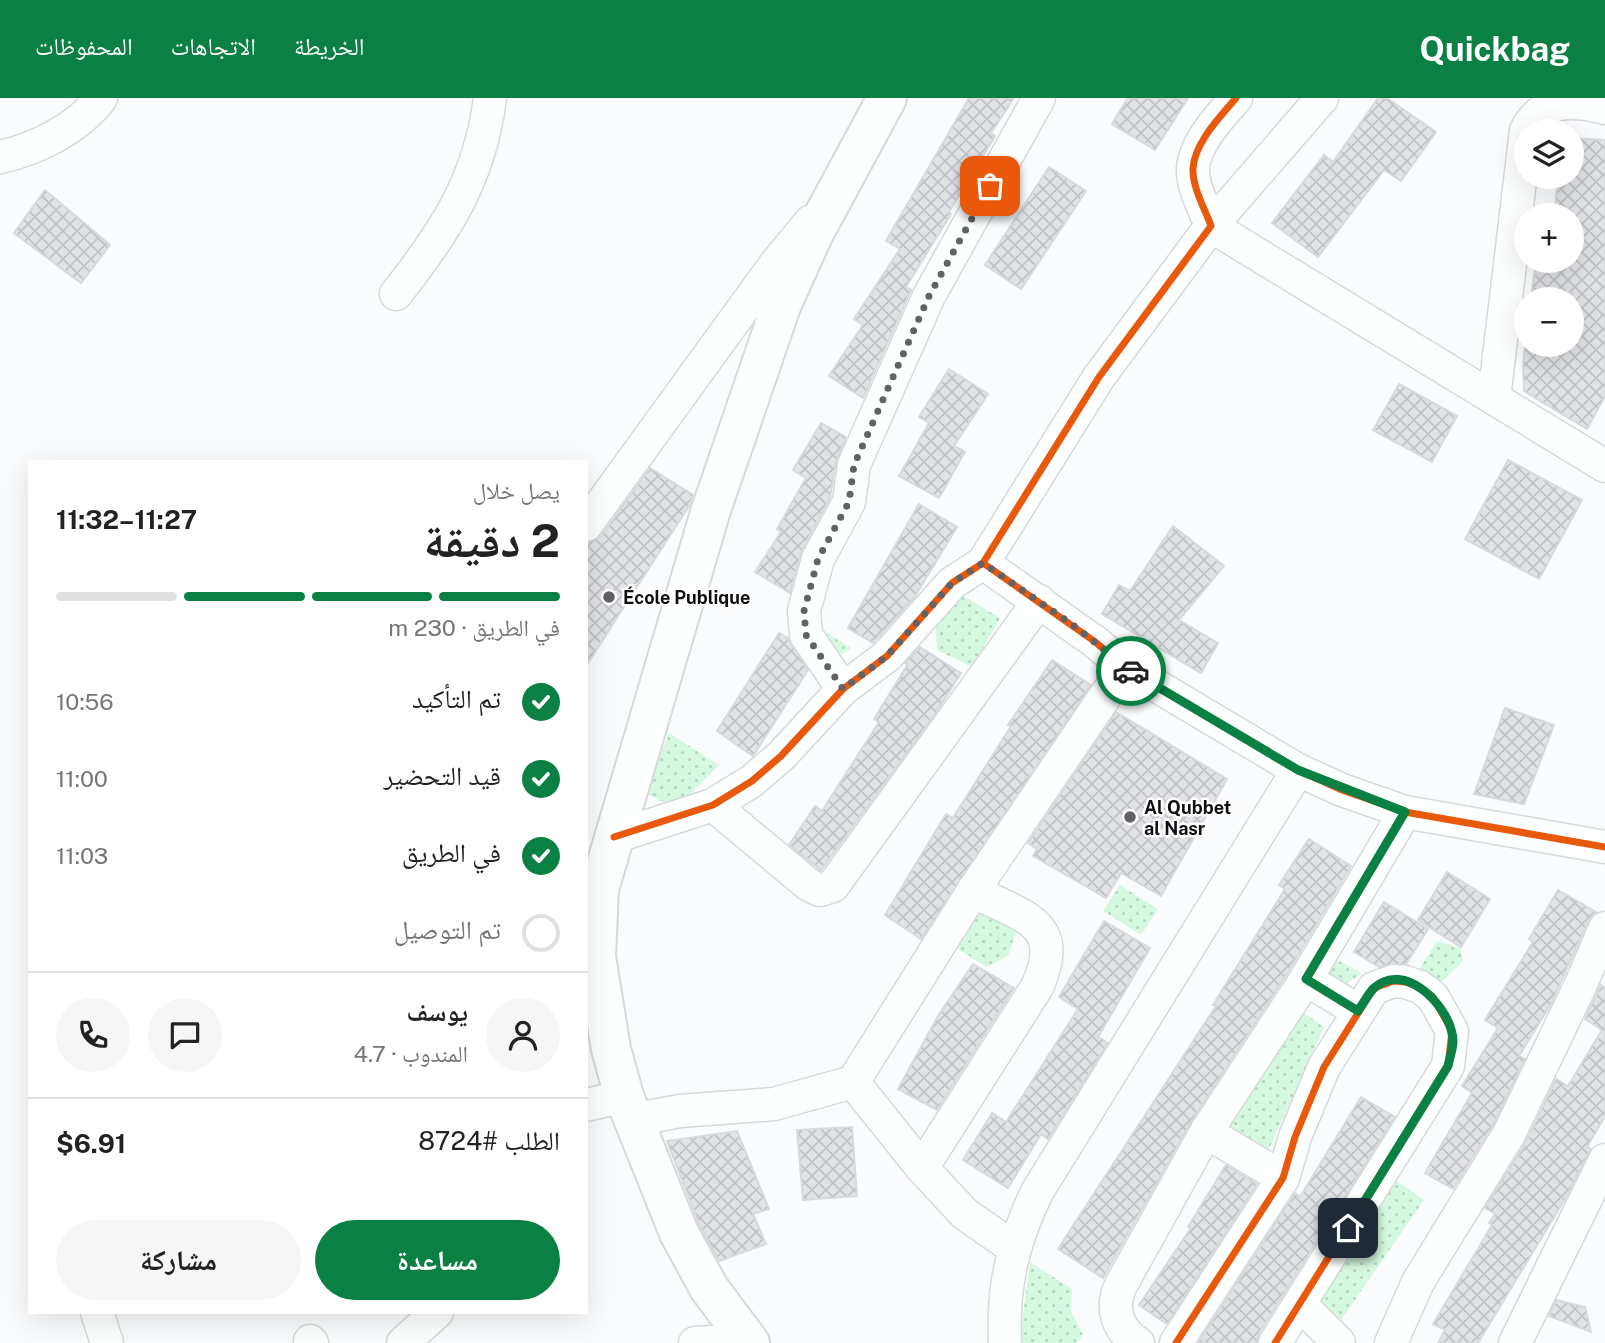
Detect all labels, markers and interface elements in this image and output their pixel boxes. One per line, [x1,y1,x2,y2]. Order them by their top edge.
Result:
text: Quickbag [1419,30,1570,68]
text: المحفوظات [35,32,133,60]
text: الاتجاهات [171,32,256,60]
text: الخريطة [294,32,365,60]
map controls [1514,119,1584,357]
button: layers [1514,119,1584,189]
pin [960,156,1020,216]
icon: bag [971,167,1009,205]
button: + [1514,203,1584,273]
button: − [1514,287,1584,357]
text: يصل خلال [473,477,560,504]
text: 11:27–11:32 [56,504,197,535]
text: 2 دقيقة [424,513,560,567]
place label: École Publique [623,586,750,608]
marker: École Publique [601,589,617,605]
text: في الطريق · 230 m [388,614,560,641]
courier [1096,636,1166,706]
icon: car [1112,652,1150,690]
text: تم التأكيد [412,683,501,714]
icon: check [522,683,560,721]
text: 10:56 [56,688,114,715]
text: قيد التحضير [384,760,501,791]
icon: check [522,760,560,798]
text: 11:00 [56,765,108,792]
place label: Al Qubbet al Nasr [1144,797,1231,839]
marker: Al Qubbet al Nasr [1122,809,1138,825]
text: في الطريق [402,837,501,868]
icon: check [522,837,560,875]
text: 11:03 [56,842,108,869]
text: تم التوصيل [394,914,501,945]
text: يوسف [407,996,468,1027]
button: phone [56,998,130,1072]
button: chat [148,998,222,1072]
button: person [486,998,560,1072]
text: المندوب · 4.7 [353,1040,468,1067]
text: الطلب #8724 [418,1125,560,1156]
text: $6.91 [56,1128,126,1159]
pin [1318,1198,1378,1258]
icon: home [1329,1209,1367,1247]
button: مشاركة [56,1220,301,1300]
button: مساعدة [315,1220,560,1300]

